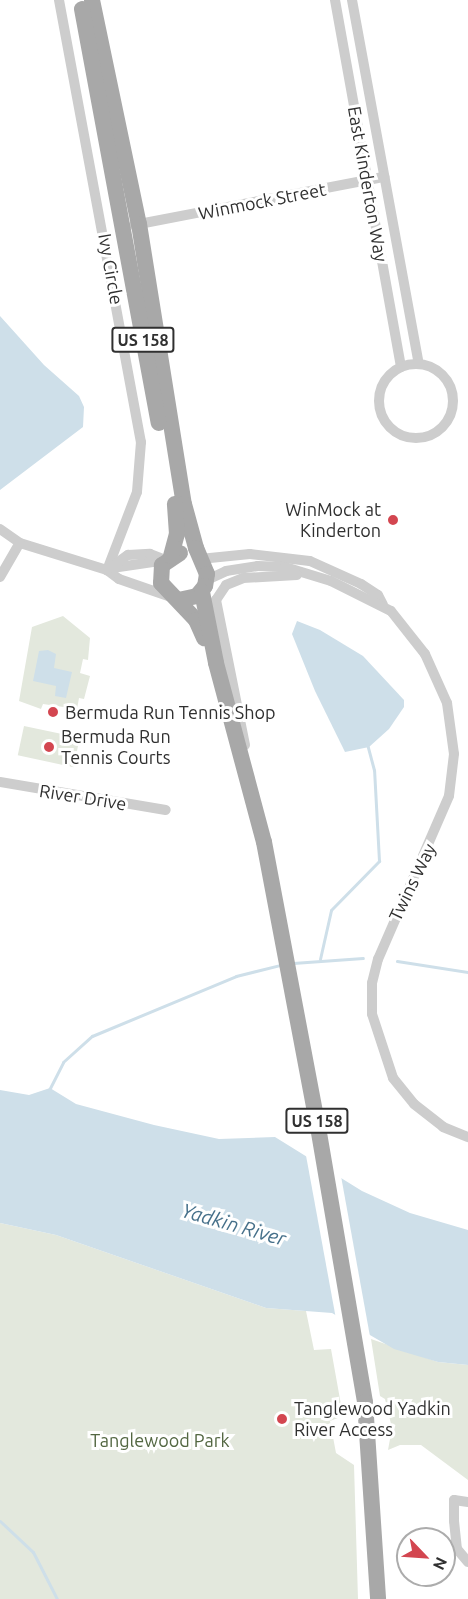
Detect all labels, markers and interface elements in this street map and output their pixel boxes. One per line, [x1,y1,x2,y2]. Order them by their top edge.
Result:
street label: East Kinderton Way [344,104,392,264]
street label: Winmock Street [196,178,328,224]
street label: Ivy Circle [94,232,128,306]
road number: US 158 [110,327,176,353]
place label: WinMock at Kinderton [285,499,381,542]
marker: WinMock at Kinderton [386,513,400,527]
place label: Bermuda Run Tennis Shop [65,701,276,723]
marker: Bermuda Run Tennis Shop [46,705,60,719]
place label: Bermuda Run Tennis Courts [61,726,171,768]
marker: Bermuda Run Tennis Courts [42,740,56,754]
street label: River Drive [38,779,128,815]
street label: Twins Way [384,840,440,924]
road number: US 158 [284,1108,350,1134]
water label: Yadkin River [179,1198,289,1250]
place label: Tanglewood Yadkin River Access [294,1398,451,1440]
marker: Tanglewood Yadkin River Access [275,1412,289,1426]
park label: Tanglewood Park [90,1429,230,1451]
north arrow [396,1527,456,1587]
text: N [430,1555,451,1573]

